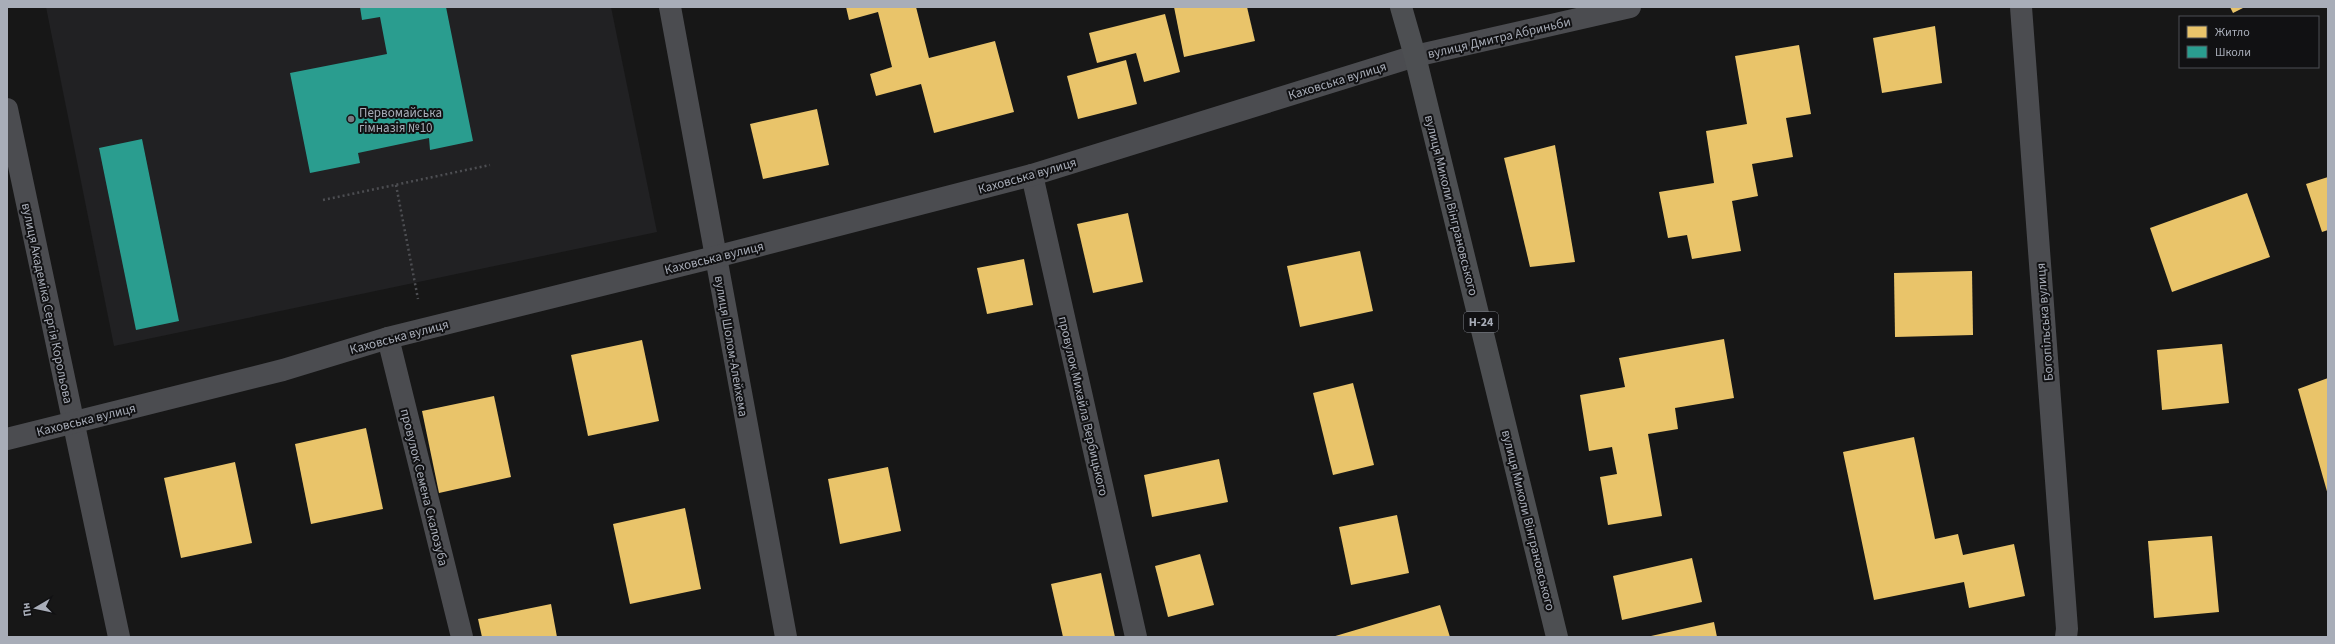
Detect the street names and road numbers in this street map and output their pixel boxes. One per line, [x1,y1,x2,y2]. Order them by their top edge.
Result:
street label: вулиця Дмитра Абриньби [1426,13,1573,63]
street label: Каховська вулиця [1286,57,1389,104]
street label: вулиця Миколи Вінграновського [1420,113,1482,297]
street label: Каховська вулиця [976,153,1079,199]
street label: вулиця Академіка Сергія Корольова [17,201,77,405]
street label: Каховська вулиця [663,237,766,279]
street label: Богопільська вулиця [2032,262,2058,382]
street label: вулиця Шолом-Алейхема [710,274,752,418]
road number: Н-24 [1464,312,1498,332]
street label: Каховська вулиця [348,315,451,359]
street label: провулок Михайла Вербицького [1054,315,1112,498]
street label: Каховська вулиця [35,399,138,441]
street label: провулок Семена Скалозуба [396,407,452,568]
street label: вулиця Миколи Вінграновського [1497,428,1559,612]

